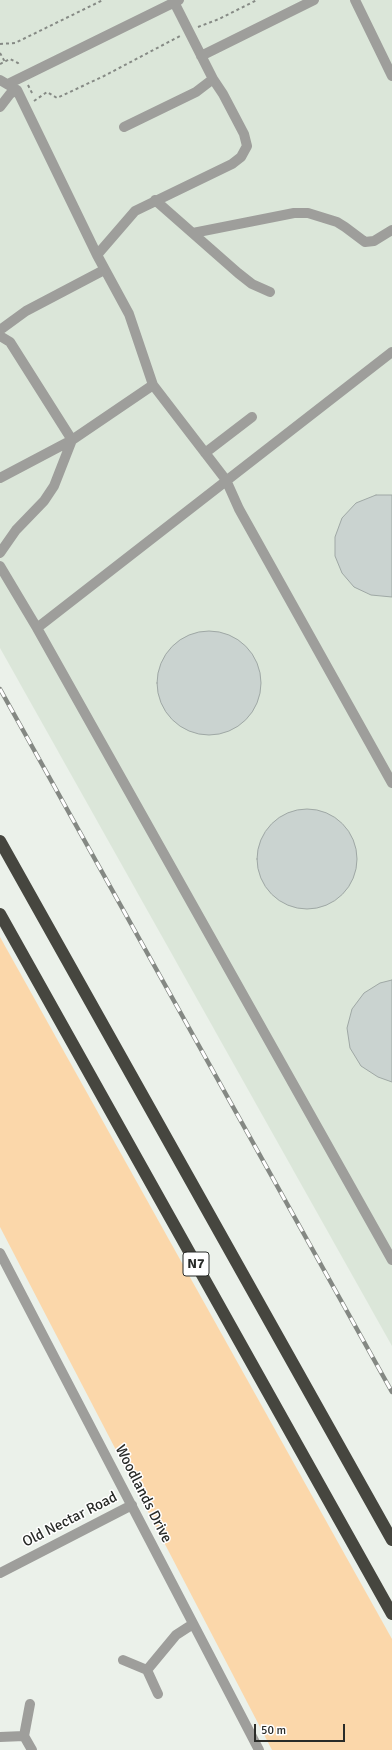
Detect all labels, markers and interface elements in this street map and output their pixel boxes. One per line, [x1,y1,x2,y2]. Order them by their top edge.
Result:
road number: N7 [183,1252,209,1276]
street label: Woodlands Drive [111,1442,175,1546]
street label: Old Nectar Road [20,1488,120,1552]
scale bar [256,1716,347,1742]
text: 50 m [261,1723,286,1738]

